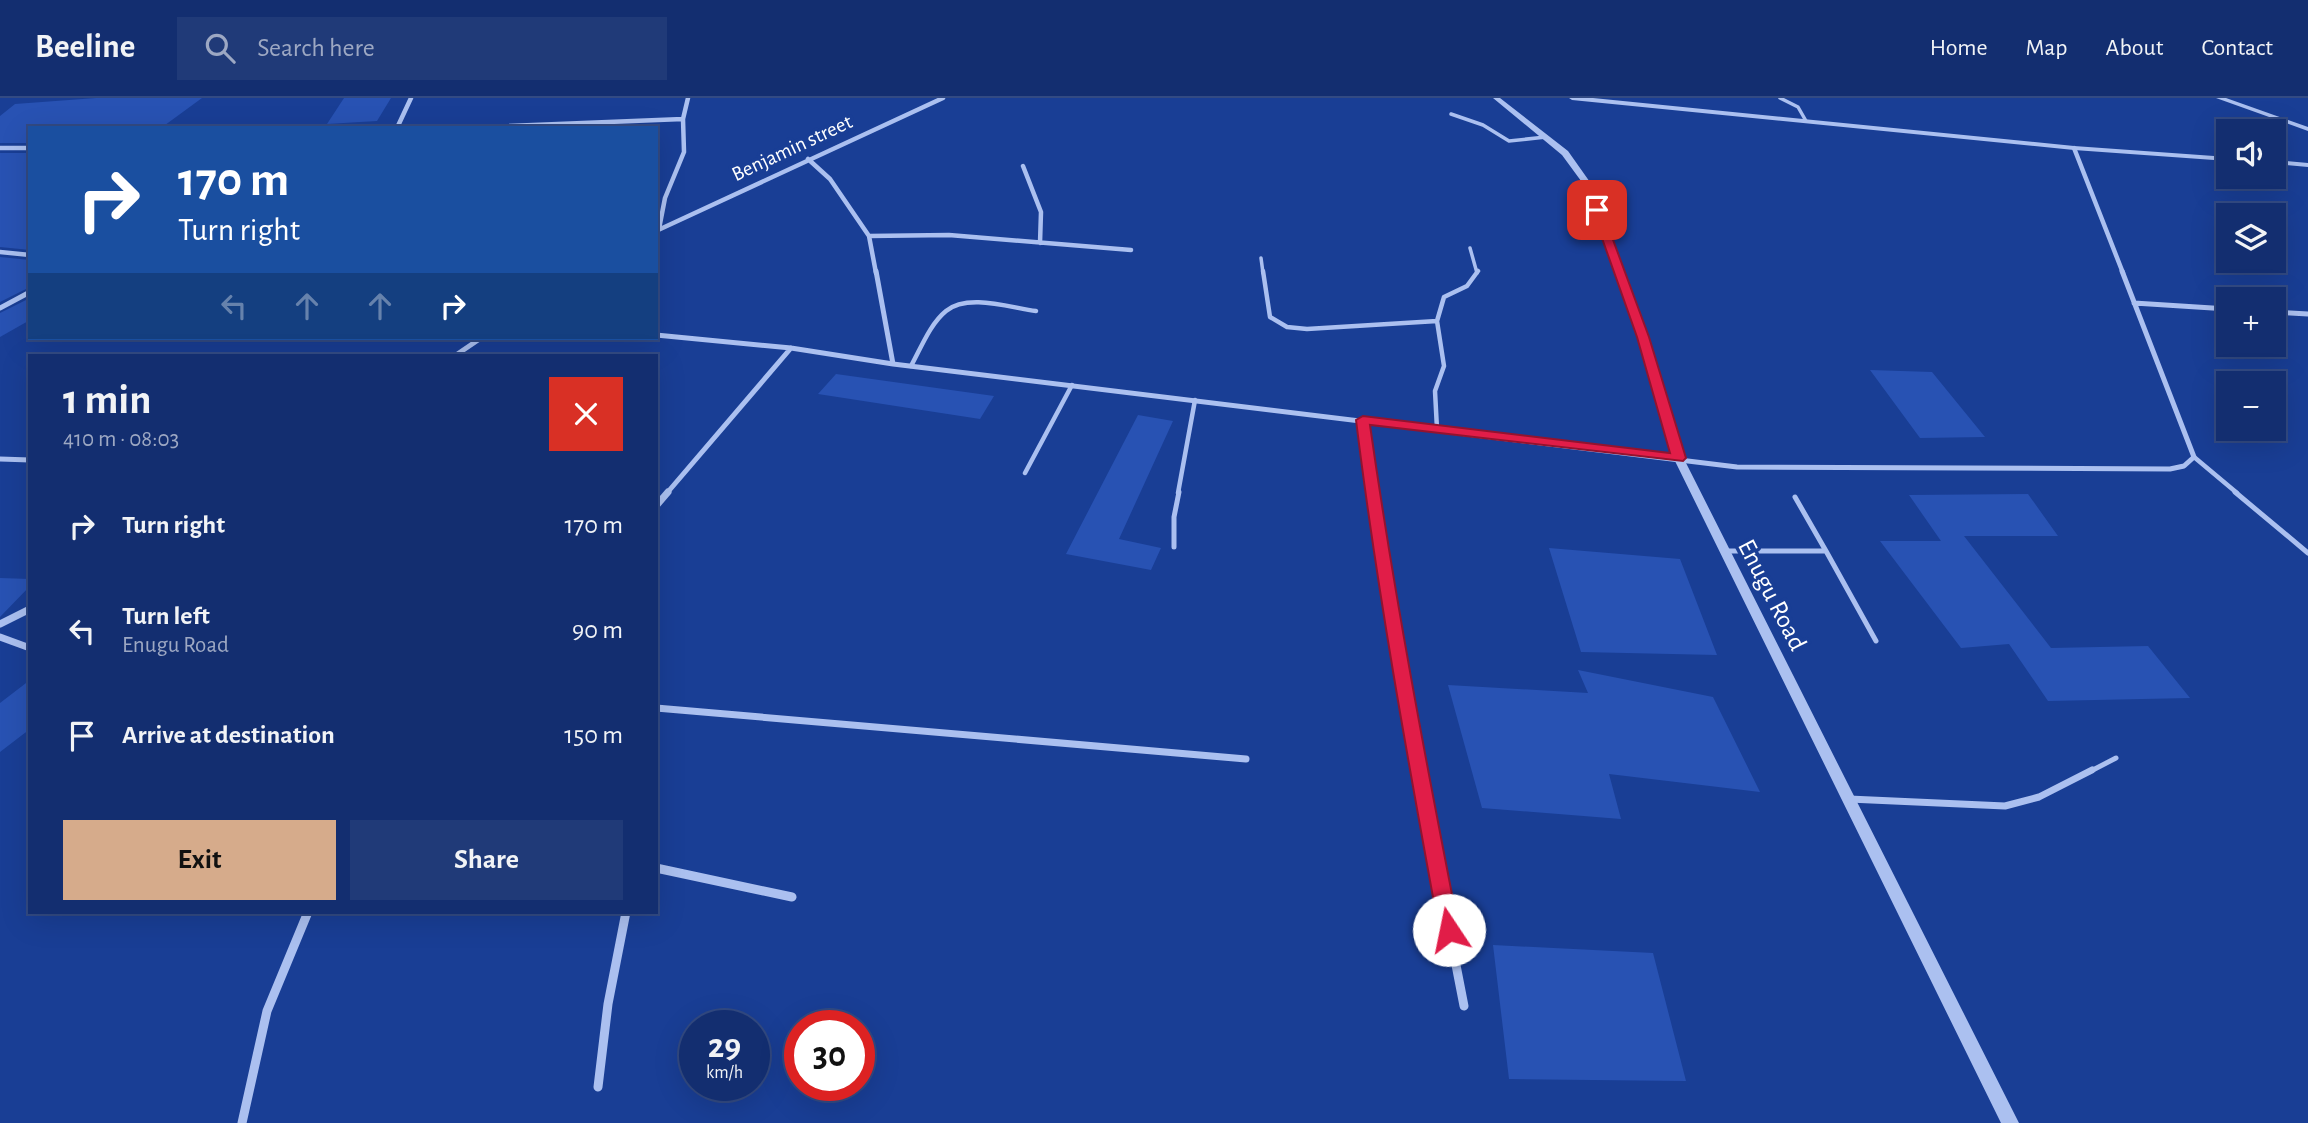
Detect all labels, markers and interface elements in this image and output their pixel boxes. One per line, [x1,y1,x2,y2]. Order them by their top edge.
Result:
search box [177,17,667,80]
icon: search [201,29,239,67]
text: Beeline [35,31,135,64]
text: Search here [257,35,375,61]
text: Home [1930,36,1988,60]
text: Map [2026,36,2068,60]
text: About [2106,36,2163,60]
text: Contact [2201,36,2273,60]
street label: Benjamin street [729,111,856,185]
map controls [2216,119,2286,441]
button: sound [2216,119,2286,189]
icon: right [63,154,154,245]
text: 170 m [178,156,289,205]
pin [1567,180,1627,240]
icon: arrive [1578,191,1616,229]
button: layers [2216,203,2286,273]
text: Turn right [178,214,300,246]
icon: left [215,287,253,325]
icon: ahead [288,287,326,325]
icon: ahead [361,287,399,325]
icon: right [434,287,472,325]
button: + [2216,287,2286,357]
button: − [2216,371,2286,441]
button: close [549,377,623,451]
text: 1 min [63,379,152,421]
text: 410 m · 08:03 [63,428,179,451]
icon: right [63,507,101,545]
text: Turn right [122,512,225,538]
text: 170 m [564,512,623,538]
street label: Enugu Road [1733,535,1811,655]
text: Turn left [122,603,210,629]
icon: left [63,612,101,650]
text: 90 m [572,617,623,643]
text: Enugu Road [122,634,229,657]
icon: arrive [63,717,101,755]
text: Arrive at destination [122,722,335,748]
text: 150 m [564,722,623,748]
button: Exit [63,820,336,900]
button: Share [350,820,623,900]
position arrow [1412,893,1486,967]
speed limit sign: 30 [784,1010,875,1101]
text: 29 [708,1029,741,1064]
text: km/h [706,1064,743,1082]

